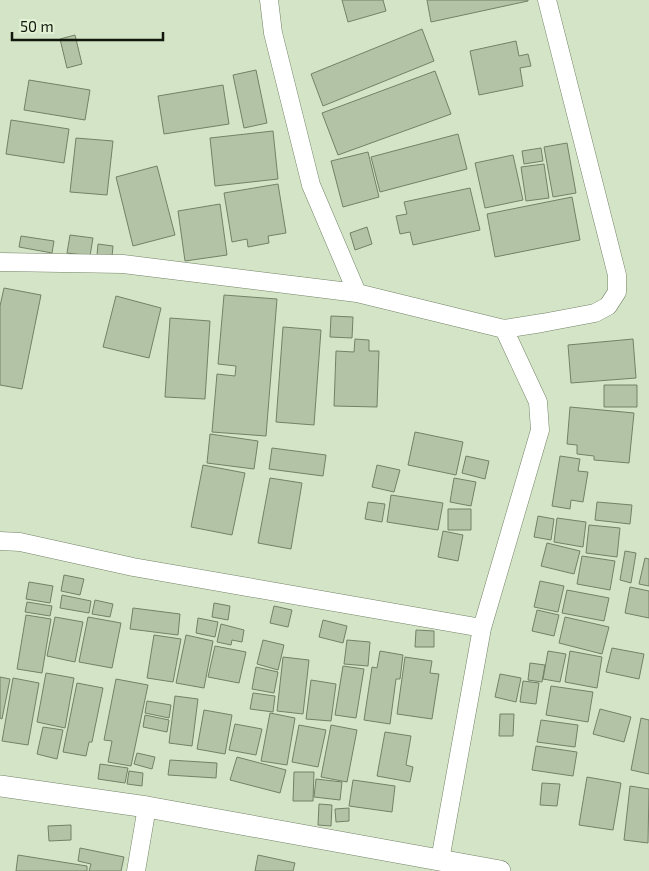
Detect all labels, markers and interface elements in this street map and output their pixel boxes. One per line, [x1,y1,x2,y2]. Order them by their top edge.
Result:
scale bar [12,10,164,42]
text: 50 m [20,17,54,35]

